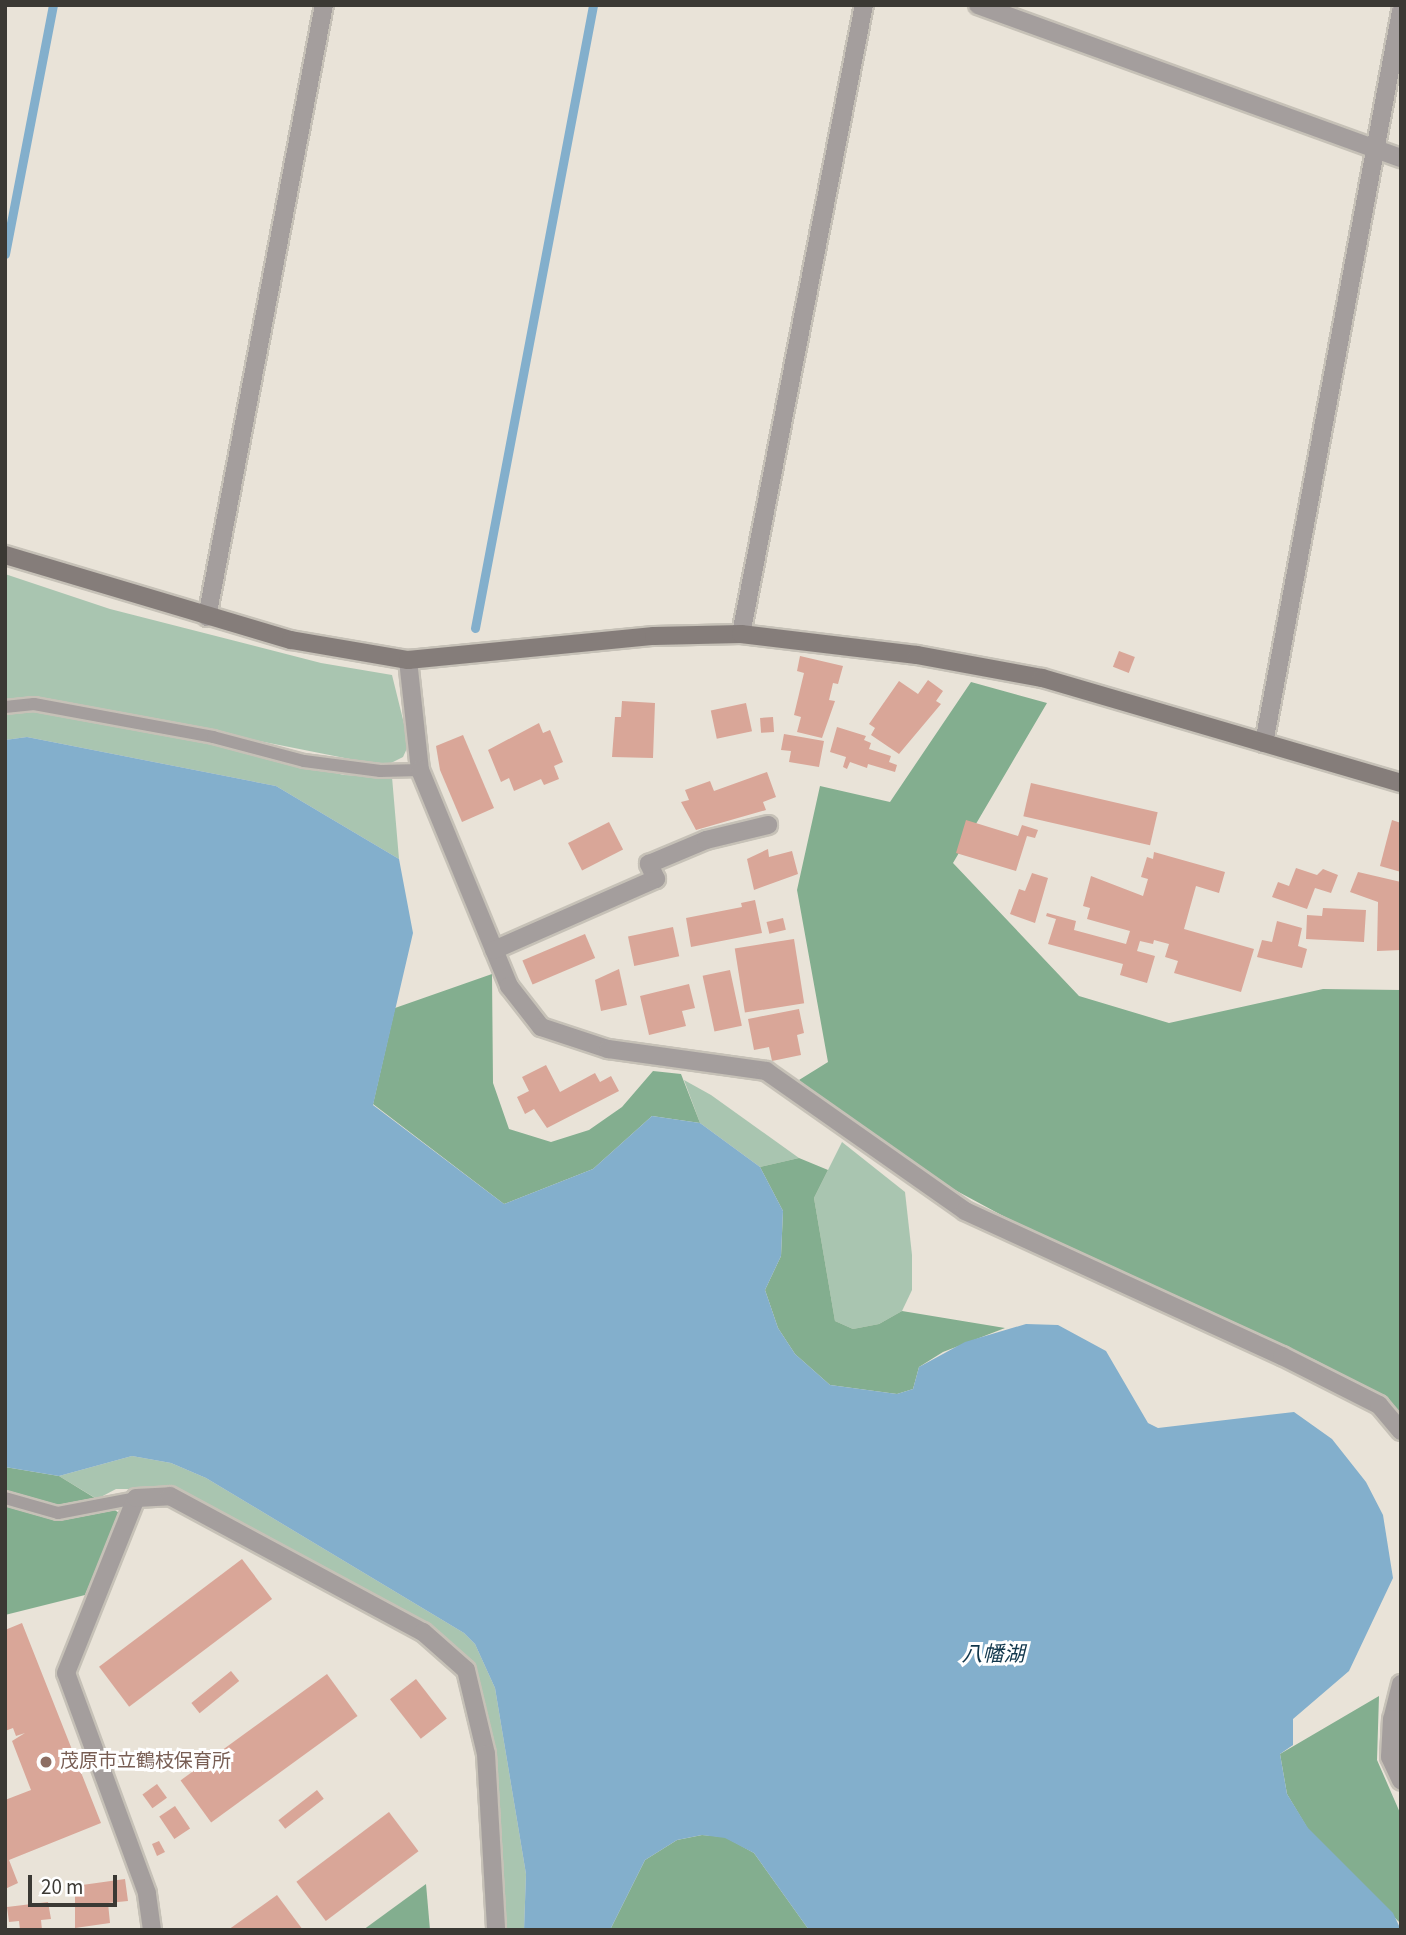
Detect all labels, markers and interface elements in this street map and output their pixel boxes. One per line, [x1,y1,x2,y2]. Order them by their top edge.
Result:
water label: 八幡湖 [962,1641,1024,1667]
place label: 茂原市立鶴枝保育所 [60,1751,231,1773]
marker: 茂原市立鶴枝保育所 [38,1754,54,1770]
scale bar [32,1862,121,1906]
text: 20 m [41,1872,83,1902]

